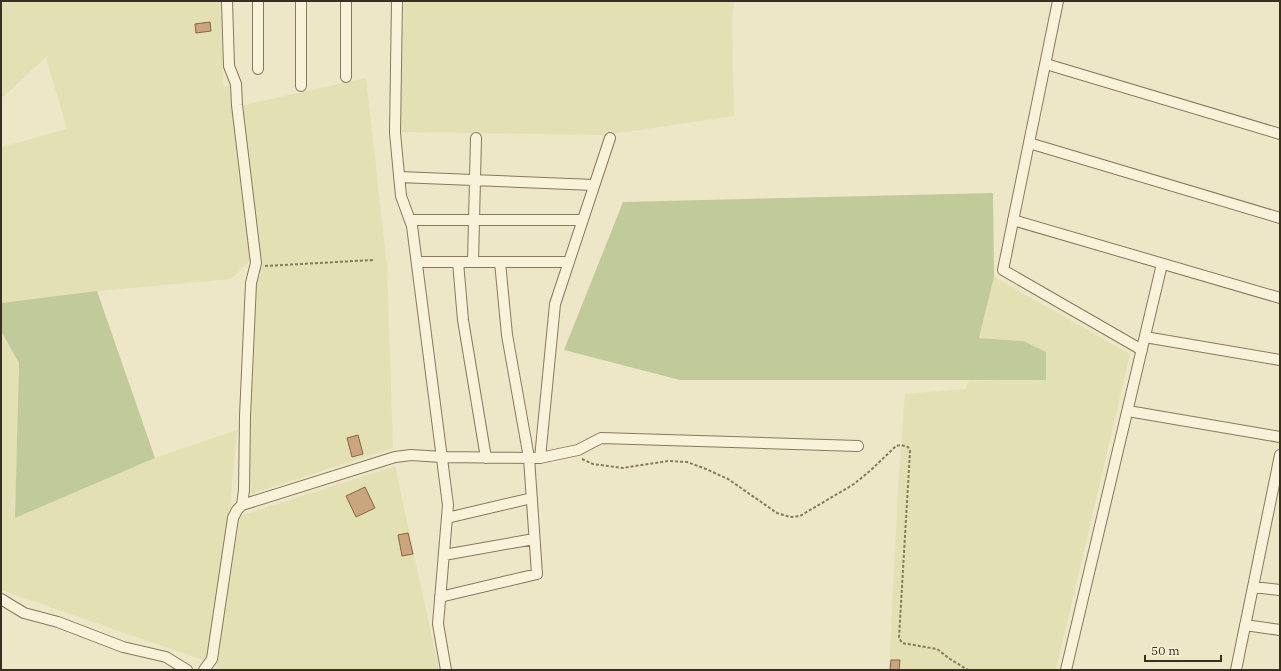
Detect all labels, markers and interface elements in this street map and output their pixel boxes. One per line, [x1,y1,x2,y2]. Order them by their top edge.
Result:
scale bar [1145,637,1221,663]
text: 50 m [1151,643,1180,658]

